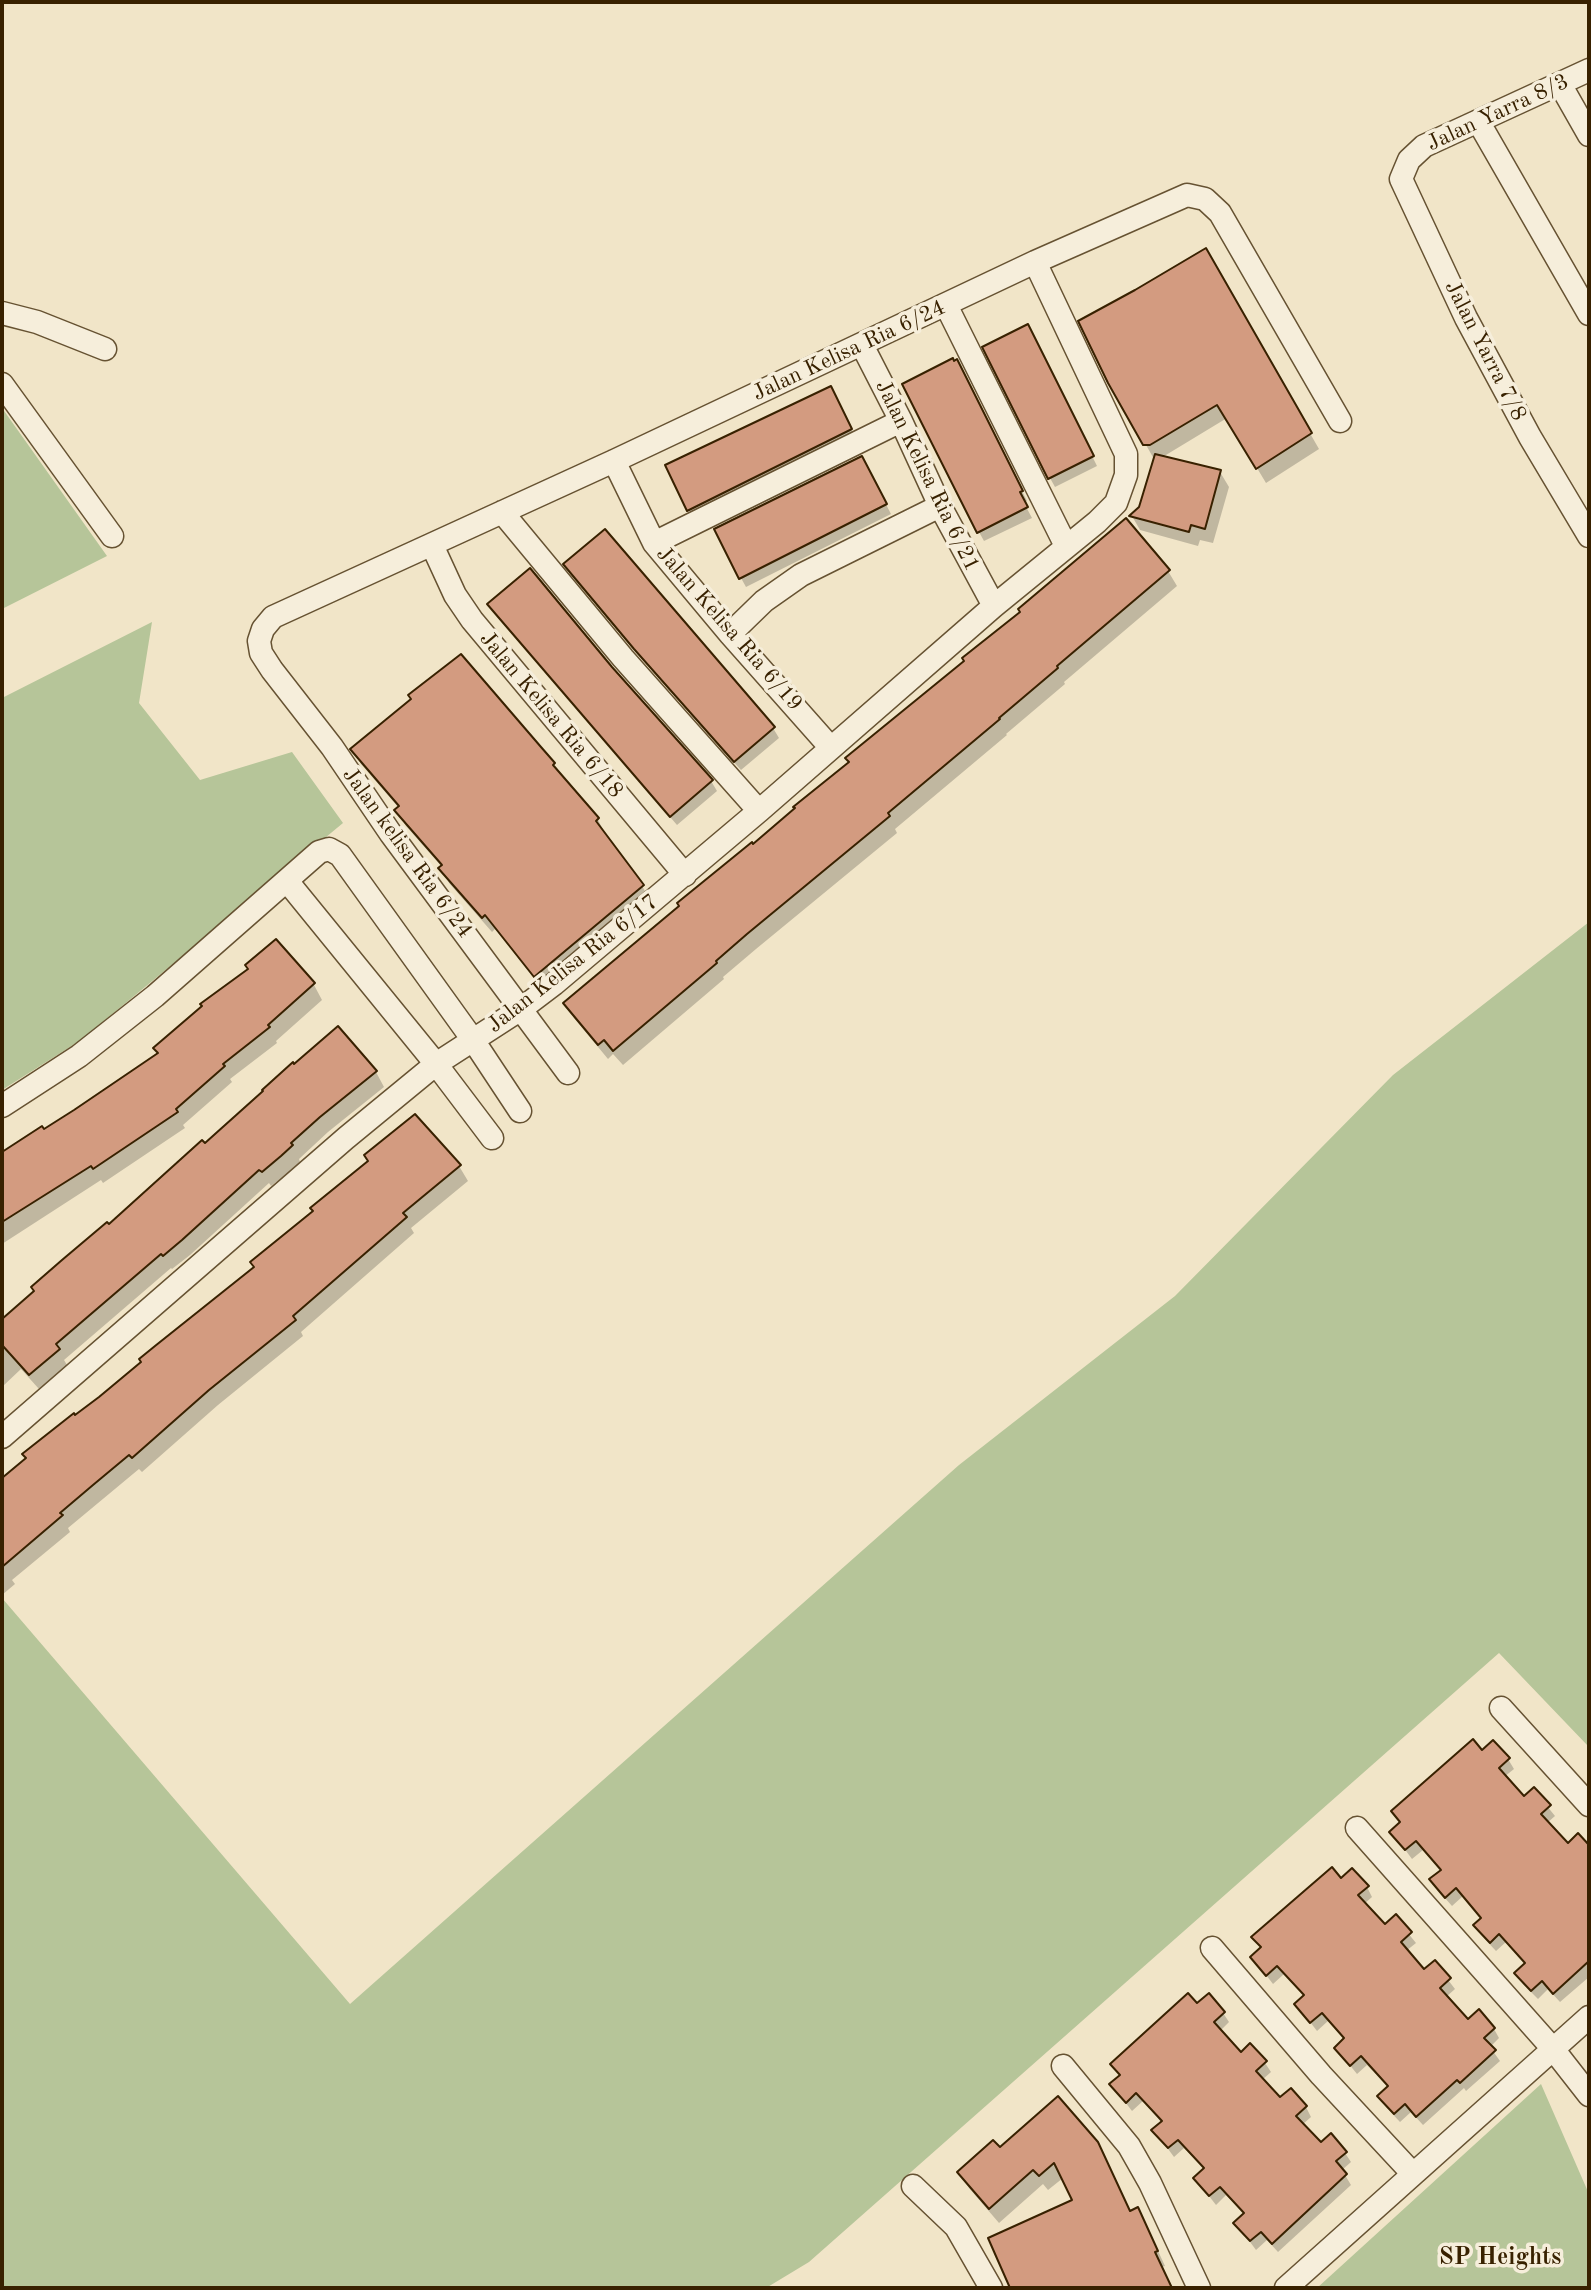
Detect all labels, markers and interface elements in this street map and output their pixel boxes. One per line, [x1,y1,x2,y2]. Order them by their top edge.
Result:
street label: Jalan Yarra 8/3 [1423,69,1573,157]
street label: Jalan Yarra 7/8 [1438,277,1532,425]
street label: Jalan Kelisa Ria 6/24 [748,295,950,407]
street label: Jalan Kelisa Ria 6/21 [869,376,985,576]
street label: Jalan Kelisa Ria 6/19 [650,541,808,717]
street label: Jalan Kelisa Ria 6/18 [473,626,629,804]
street label: Jalan kelisa Ria 6/24 [336,763,478,943]
street label: Jalan Kelisa Ria 6/17 [482,889,664,1039]
district label: SP Heights [1439,2244,1561,2272]

